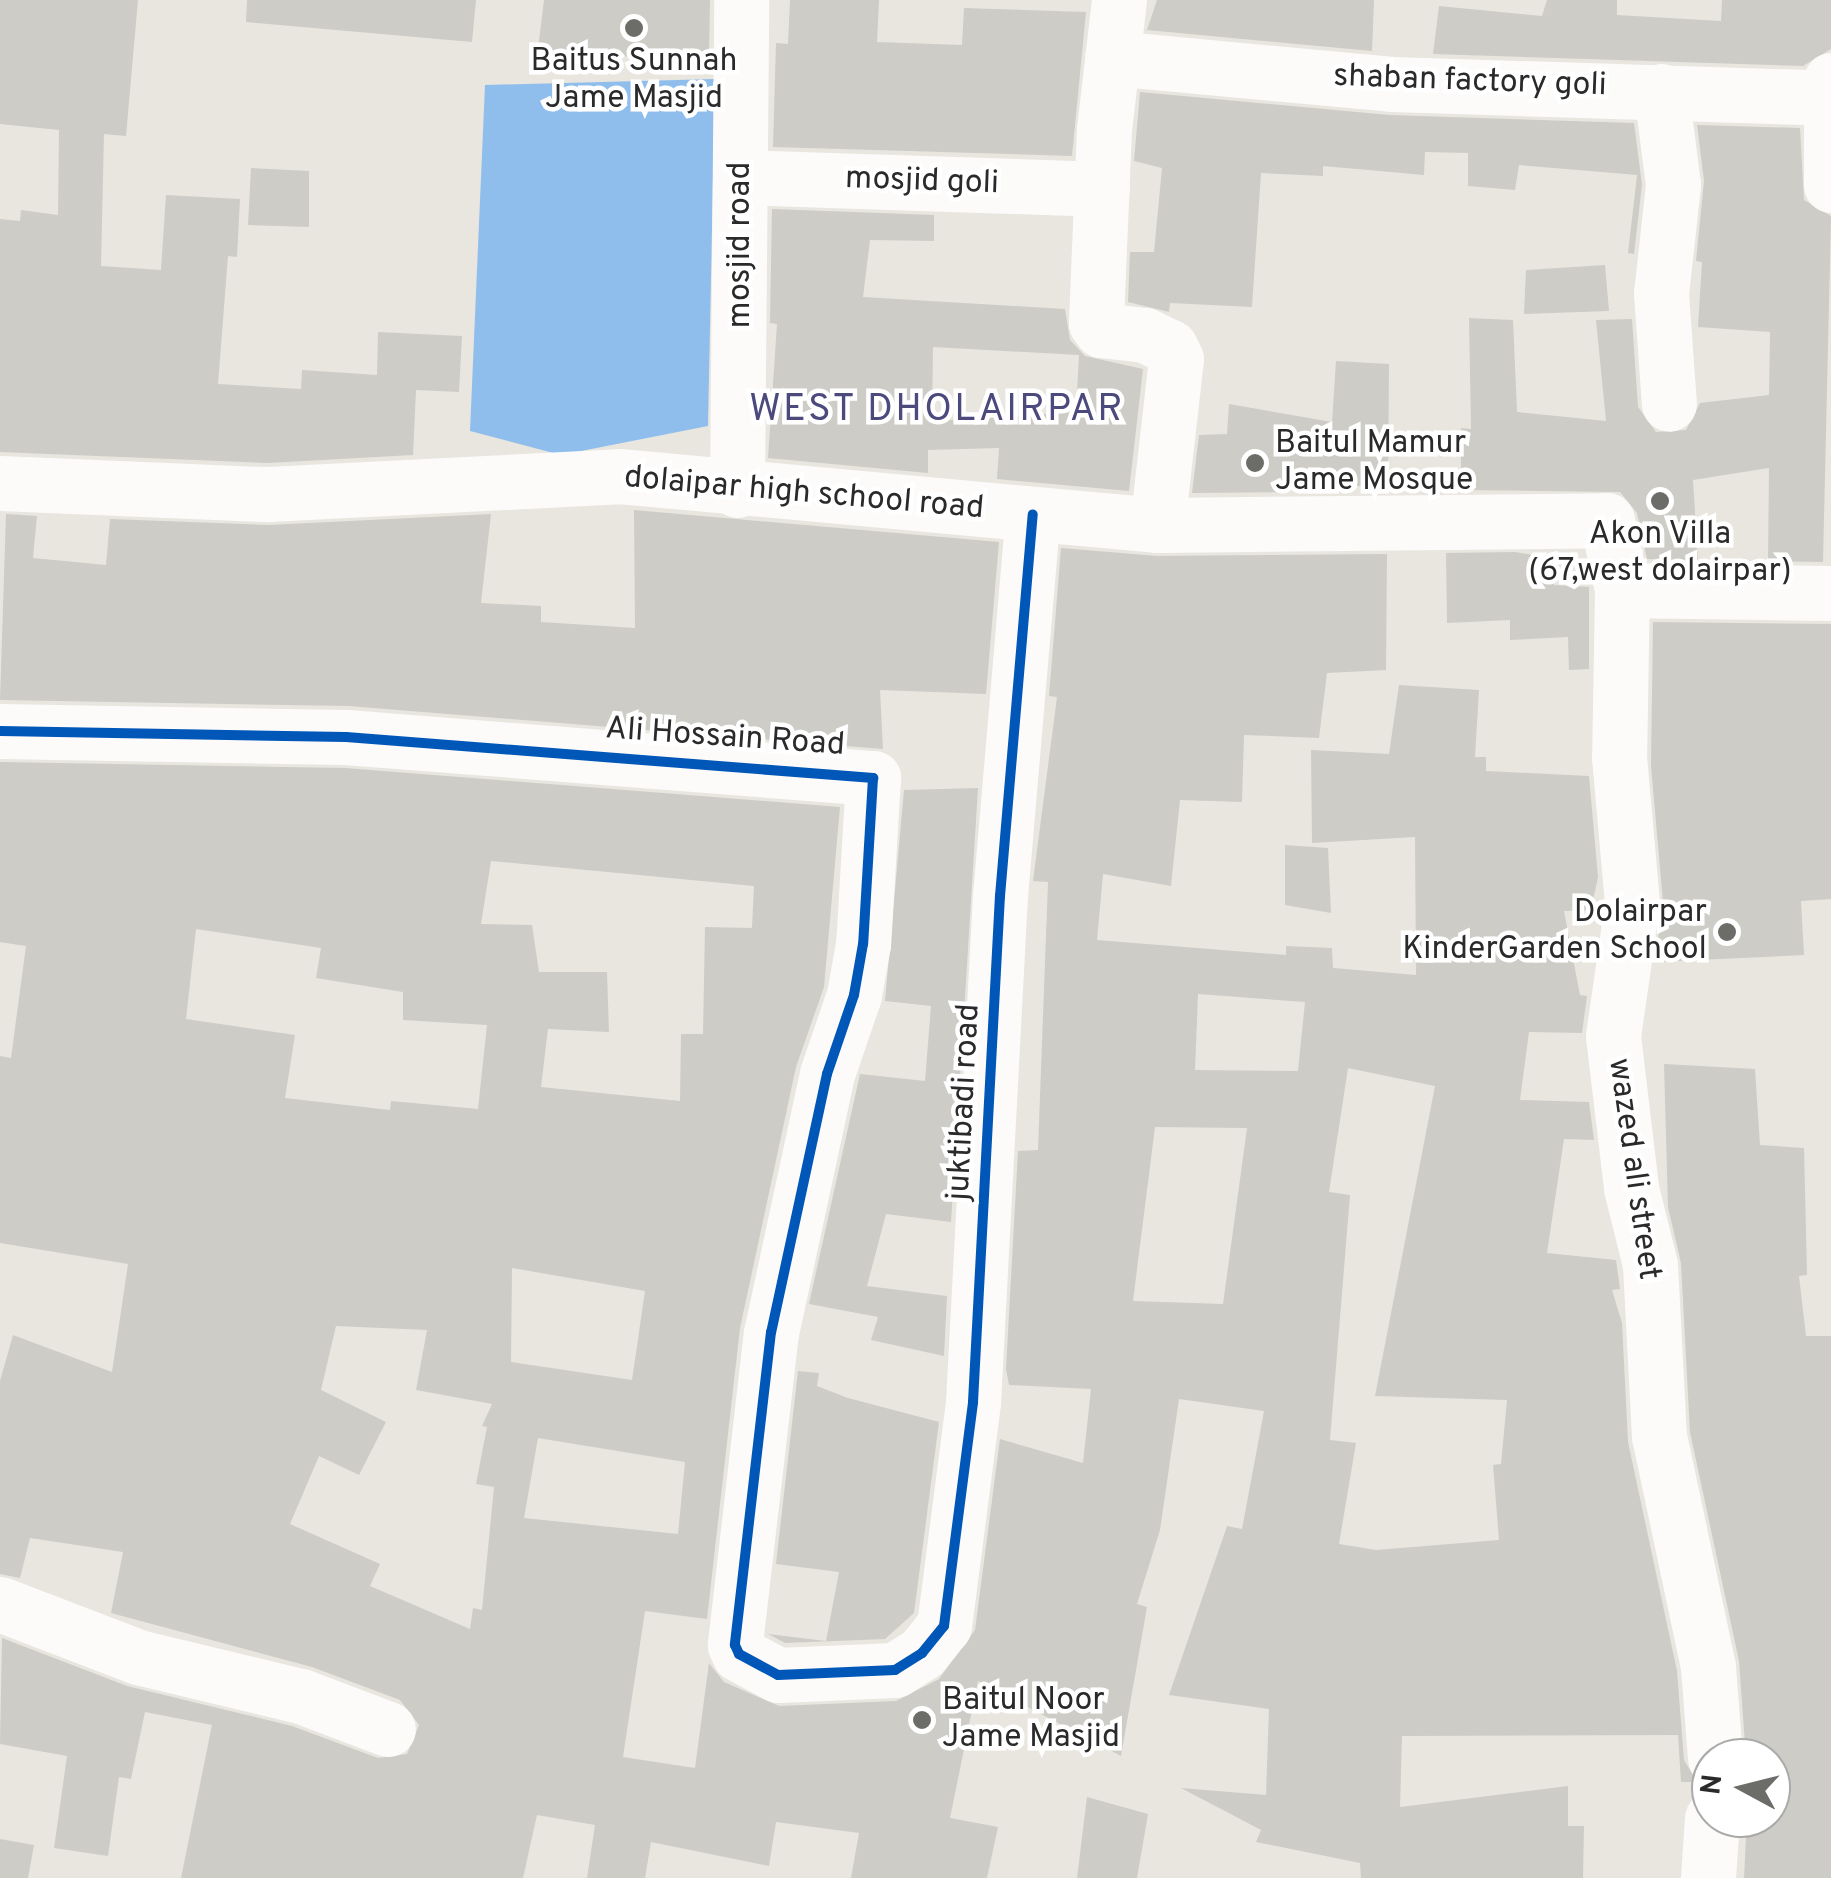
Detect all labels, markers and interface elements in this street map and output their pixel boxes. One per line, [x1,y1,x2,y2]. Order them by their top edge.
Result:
marker: Baitus Sunnah Jame Masjid [623,17,645,39]
place label: Baitus Sunnah Jame Masjid [531,44,737,119]
street label: shaban factory goli [1333,58,1607,106]
street label: mosjid goli [844,160,1000,204]
street label: mosjid road [722,161,760,329]
district label: WEST DHOLAIRPAR [748,388,1126,434]
place label: Baitul Mamur Jame Mosque [1275,426,1473,501]
marker: Baitul Mamur Jame Mosque [1244,452,1266,474]
street label: dolaipar high school road [622,459,986,529]
marker: Akon Villa (67,west dolairpar) [1649,490,1671,512]
place label: Akon Villa (67,west dolairpar) [1528,517,1792,592]
street label: Ali Hossain Road [604,710,846,766]
place label: Dolairpar KinderGarden School [1402,895,1707,970]
marker: Dolairpar KinderGarden School [1716,921,1738,943]
street label: juktibadi road [941,1003,989,1201]
street label: wazed ali street [1598,1056,1668,1282]
place label: Baitul Noor Jame Masjid [942,1683,1120,1758]
marker: Baitul Noor Jame Masjid [911,1709,933,1731]
north arrow [1691,1738,1791,1838]
text: N [1694,1772,1732,1797]

